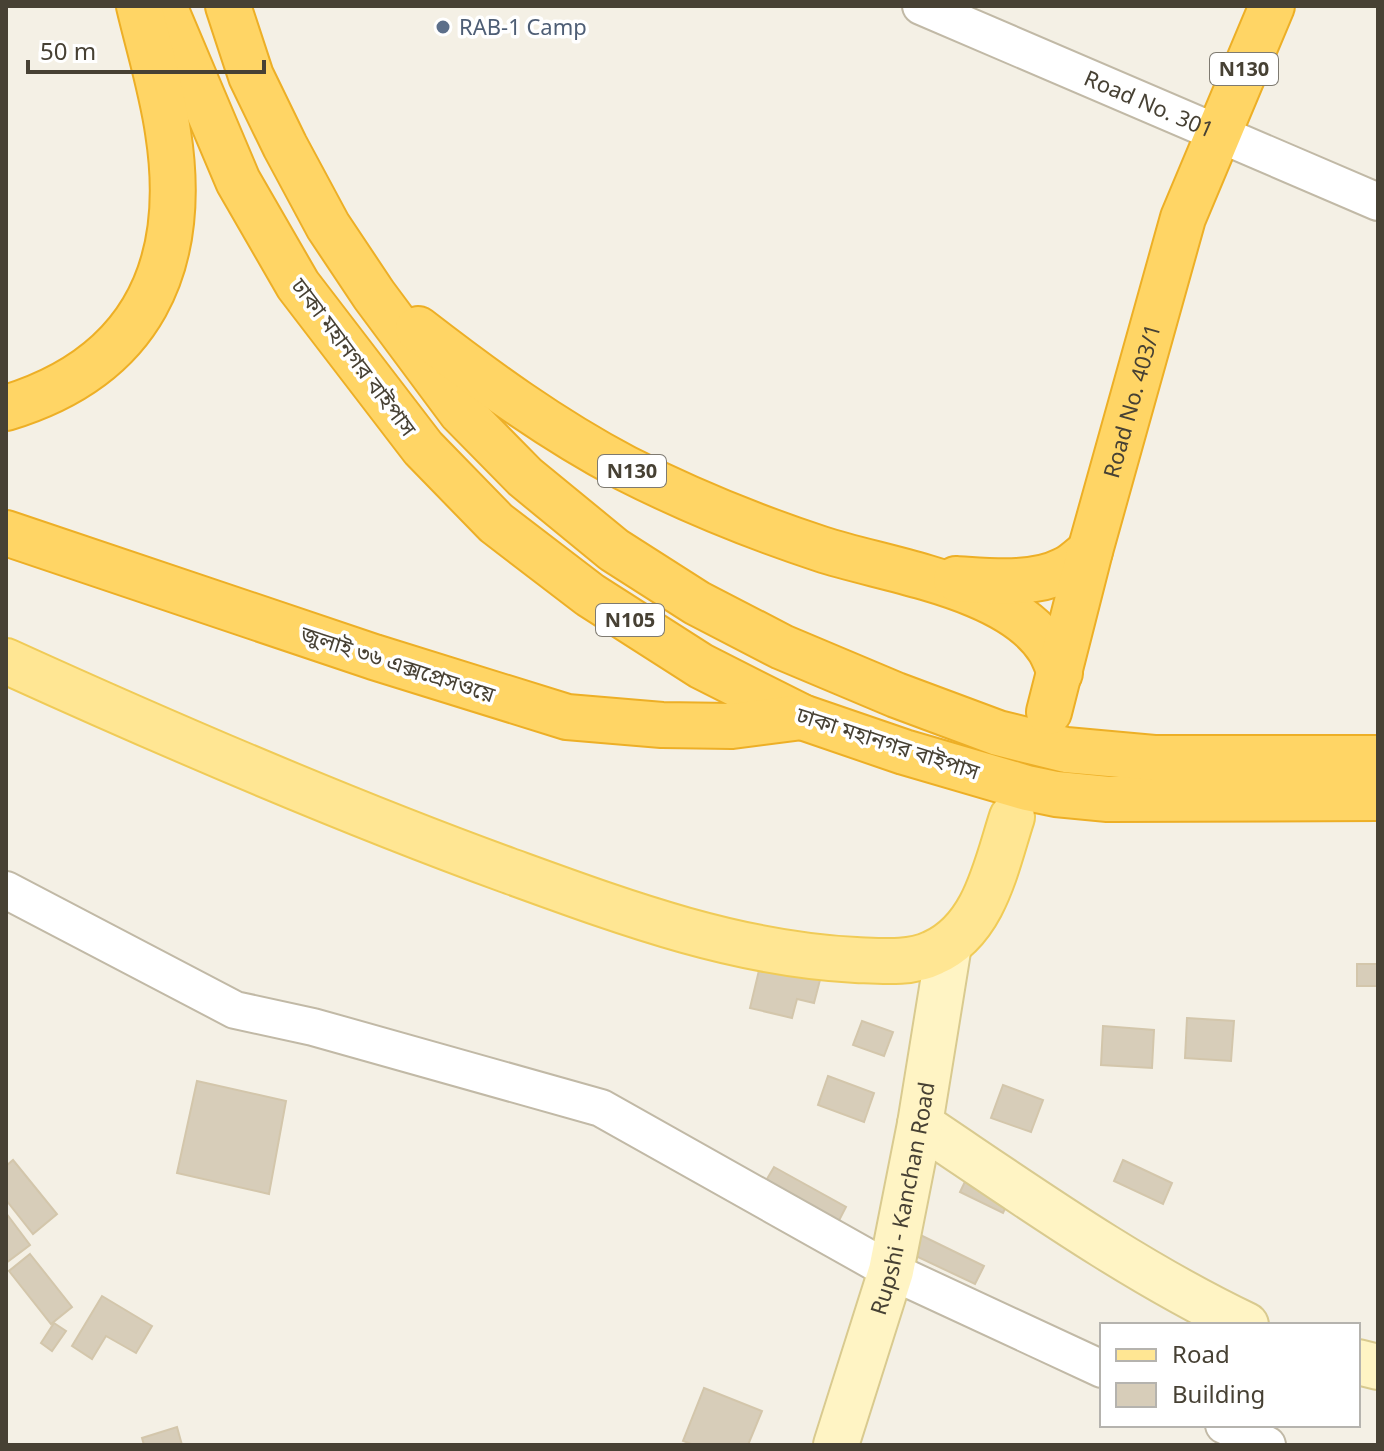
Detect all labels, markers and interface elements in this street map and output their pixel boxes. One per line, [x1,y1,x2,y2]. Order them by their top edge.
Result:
place label: RAB-1 Camp [459,11,587,41]
marker: RAB-1 Camp [434,18,452,36]
scale bar [28,24,264,74]
text: 50 m [40,34,96,67]
road number: N130 [1210,53,1278,85]
street label: Road No. 301 [1080,62,1219,144]
street label: ঢাকা মহানগর বাইপাস [285,270,424,442]
street label: Road No. 403/1 [1095,320,1167,481]
road number: N130 [598,455,666,487]
road number: N105 [596,604,664,636]
street label: জুলাই ৩৬ এক্সপ্রেসওয়ে [297,617,499,709]
street label: ঢাকা মহানগর বাইপাস [792,698,984,786]
street label: Rupshi - Kanchan Road [862,1080,941,1318]
legend [1100,1323,1360,1427]
text: Road [1172,1337,1230,1370]
text: Building [1172,1377,1265,1410]

